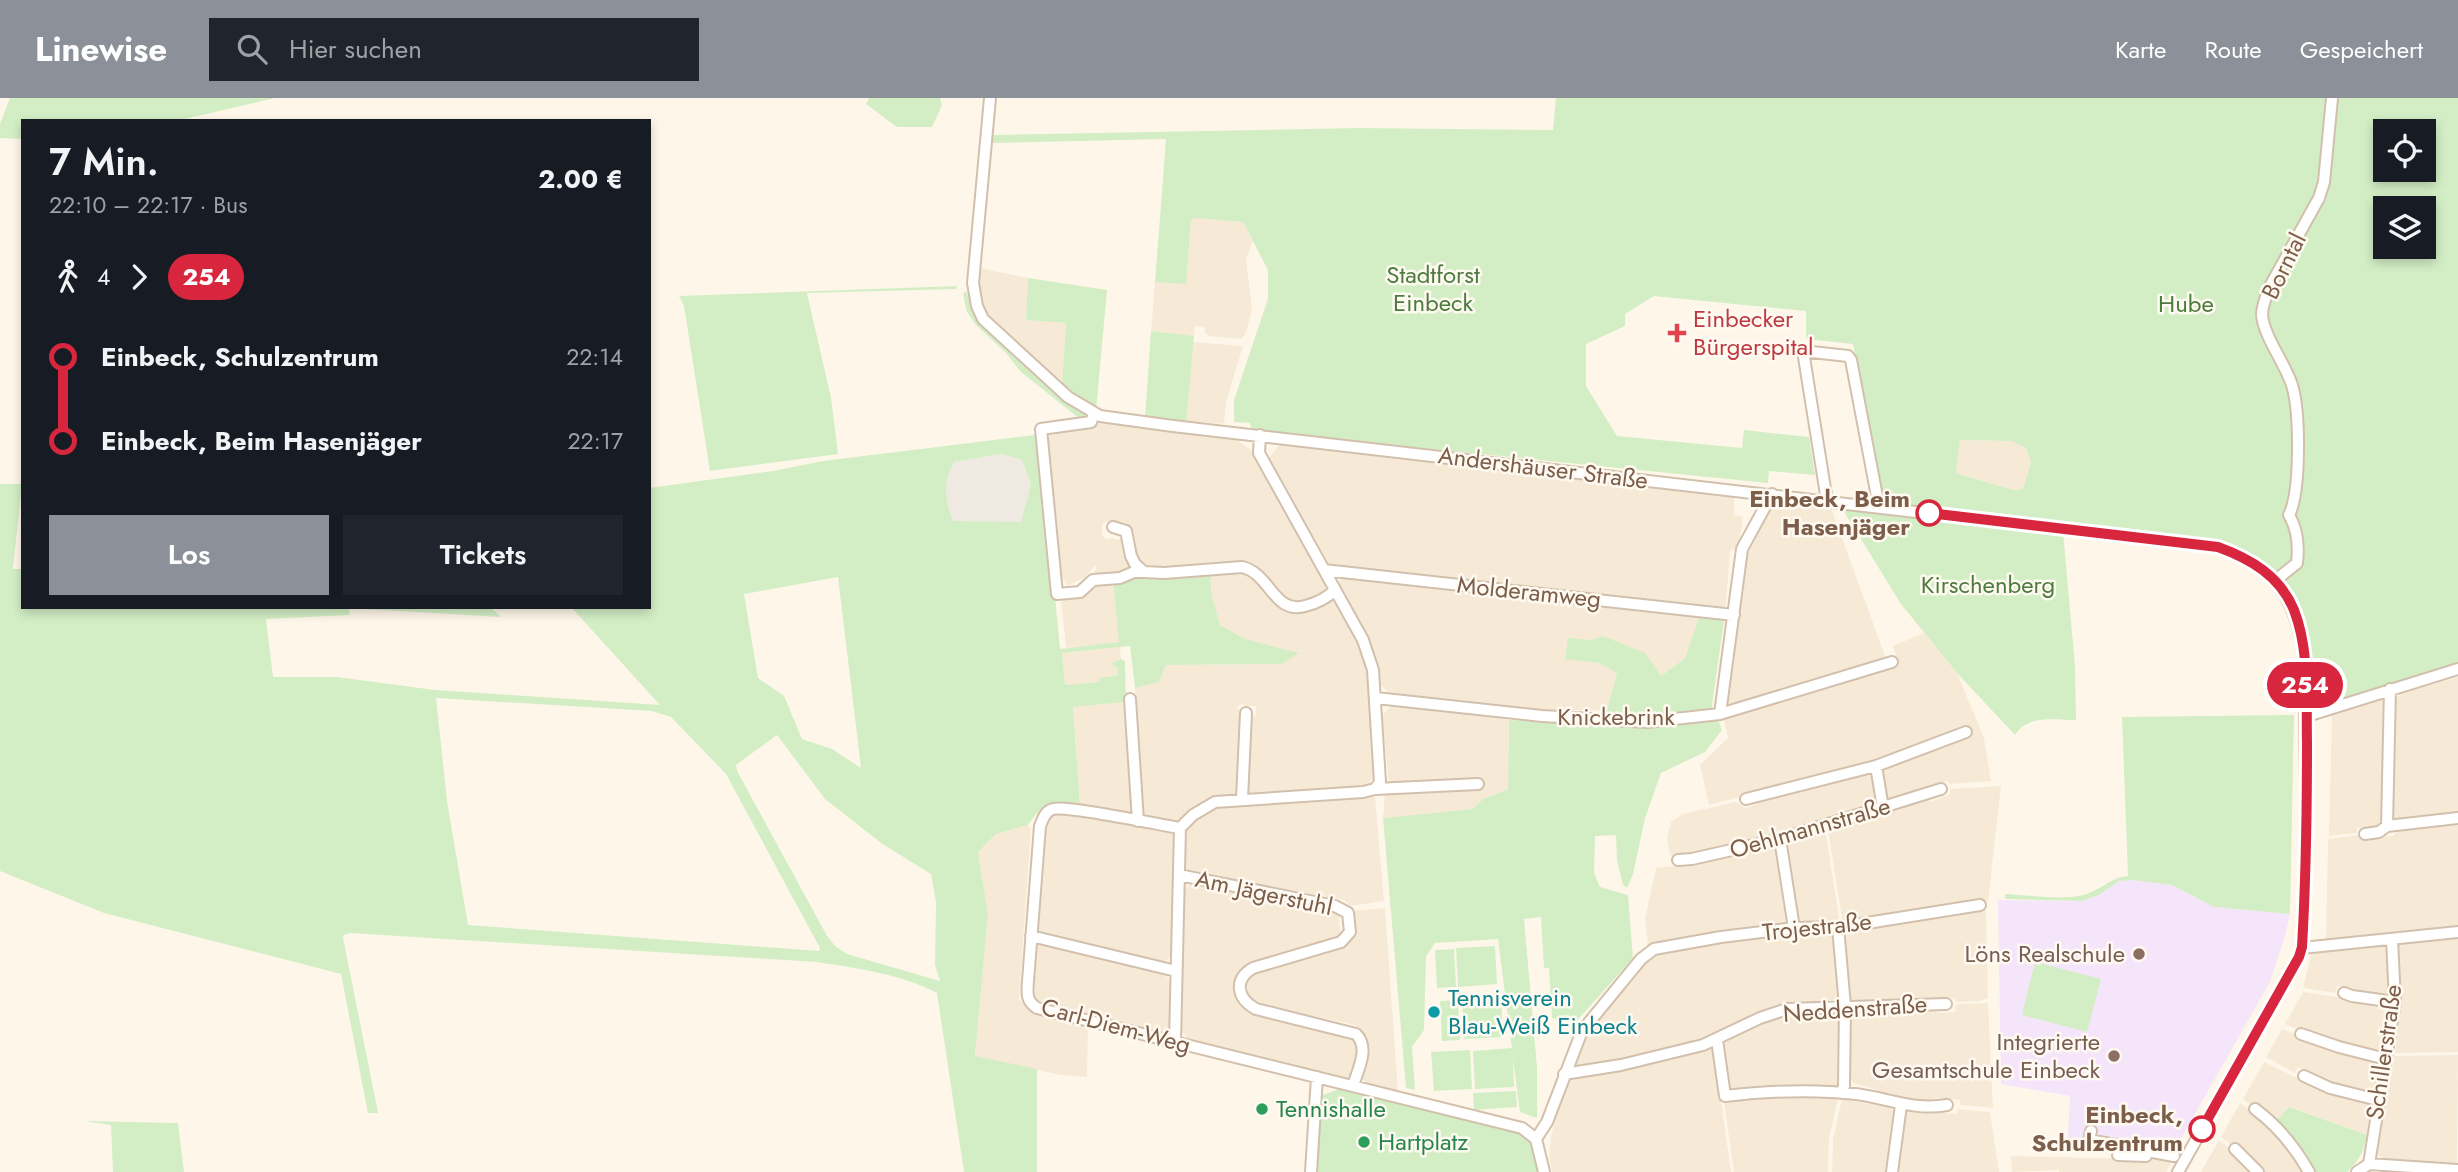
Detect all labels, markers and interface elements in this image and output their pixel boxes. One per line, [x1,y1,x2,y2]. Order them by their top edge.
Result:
search box [209,18,699,81]
text: Linewise [35,26,167,73]
icon: search [233,30,271,68]
text: Hier suchen [289,30,422,68]
text: Karte [2115,32,2166,67]
text: Route [2204,32,2262,67]
text: Gespeichert [2300,32,2423,67]
map controls [2373,119,2436,259]
button: locate [2373,119,2436,182]
text: 7 Min. [49,134,159,189]
text: 2.00 € [538,160,623,198]
text: 22:10 – 22:17 · Bus [49,188,247,222]
button: layers [2373,196,2436,259]
street label: Borntal [2252,227,2315,305]
park label: Stadtforst Einbeck [1386,257,1480,320]
icon: walk [49,258,87,296]
icon: forward [120,258,158,296]
text: 254 [182,259,230,294]
text: 4 [97,260,110,294]
park label: Hube [2158,286,2214,321]
place label: Einbecker Bürgerspital [1693,301,1814,364]
marker: Einbecker Bürgerspital [1667,323,1687,343]
text: Einbeck, Schulzentrum [101,338,379,376]
text: 22:14 [566,340,623,374]
text: Einbeck, Beim Hasenjäger [101,422,422,460]
text: 22:17 [568,424,623,458]
street label: Andershäuser Straße [1436,437,1650,498]
place label: Einbeck, Beim Hasenjäger [1749,481,1910,544]
marker: Einbeck, Beim Hasenjäger [1916,500,1942,526]
button: Los [49,515,329,595]
button: Tickets [343,515,623,595]
street label: Molderamweg [1455,567,1603,616]
park label: Kirschenberg [1921,567,2055,602]
line badge: 254 [2265,662,2345,708]
text: 254 [2281,667,2329,702]
street label: Knickebrink [1557,699,1675,734]
street label: Oehlmannstraße [1725,788,1894,867]
street label: Am Jägerstuhl [1192,861,1336,924]
street label: Trojestraße [1761,903,1873,950]
place label: Löns Realschule [1965,936,2125,971]
marker: Löns Realschule [2131,946,2147,962]
place label: Tennisverein Blau-Weiß Einbeck [1448,980,1638,1043]
street label: Schillerstraße [2357,982,2410,1122]
street label: Neddenstraße [1782,986,1928,1031]
street label: Carl-Diem-Weg [1038,989,1195,1062]
marker: Tennisverein Blau-Weiß Einbeck [1426,1004,1442,1020]
place label: Integrierte Gesamtschule Einbeck [1872,1024,2100,1087]
marker: Integrierte Gesamtschule Einbeck [2106,1048,2122,1064]
place label: Tennishalle [1276,1091,1386,1126]
place label: Einbeck, Schulzentrum [2032,1097,2183,1160]
marker: Tennishalle [1254,1101,1270,1117]
marker: Einbeck, Schulzentrum [2189,1116,2215,1142]
place label: Hartplatz [1378,1124,1468,1159]
marker: Hartplatz [1356,1134,1372,1150]

